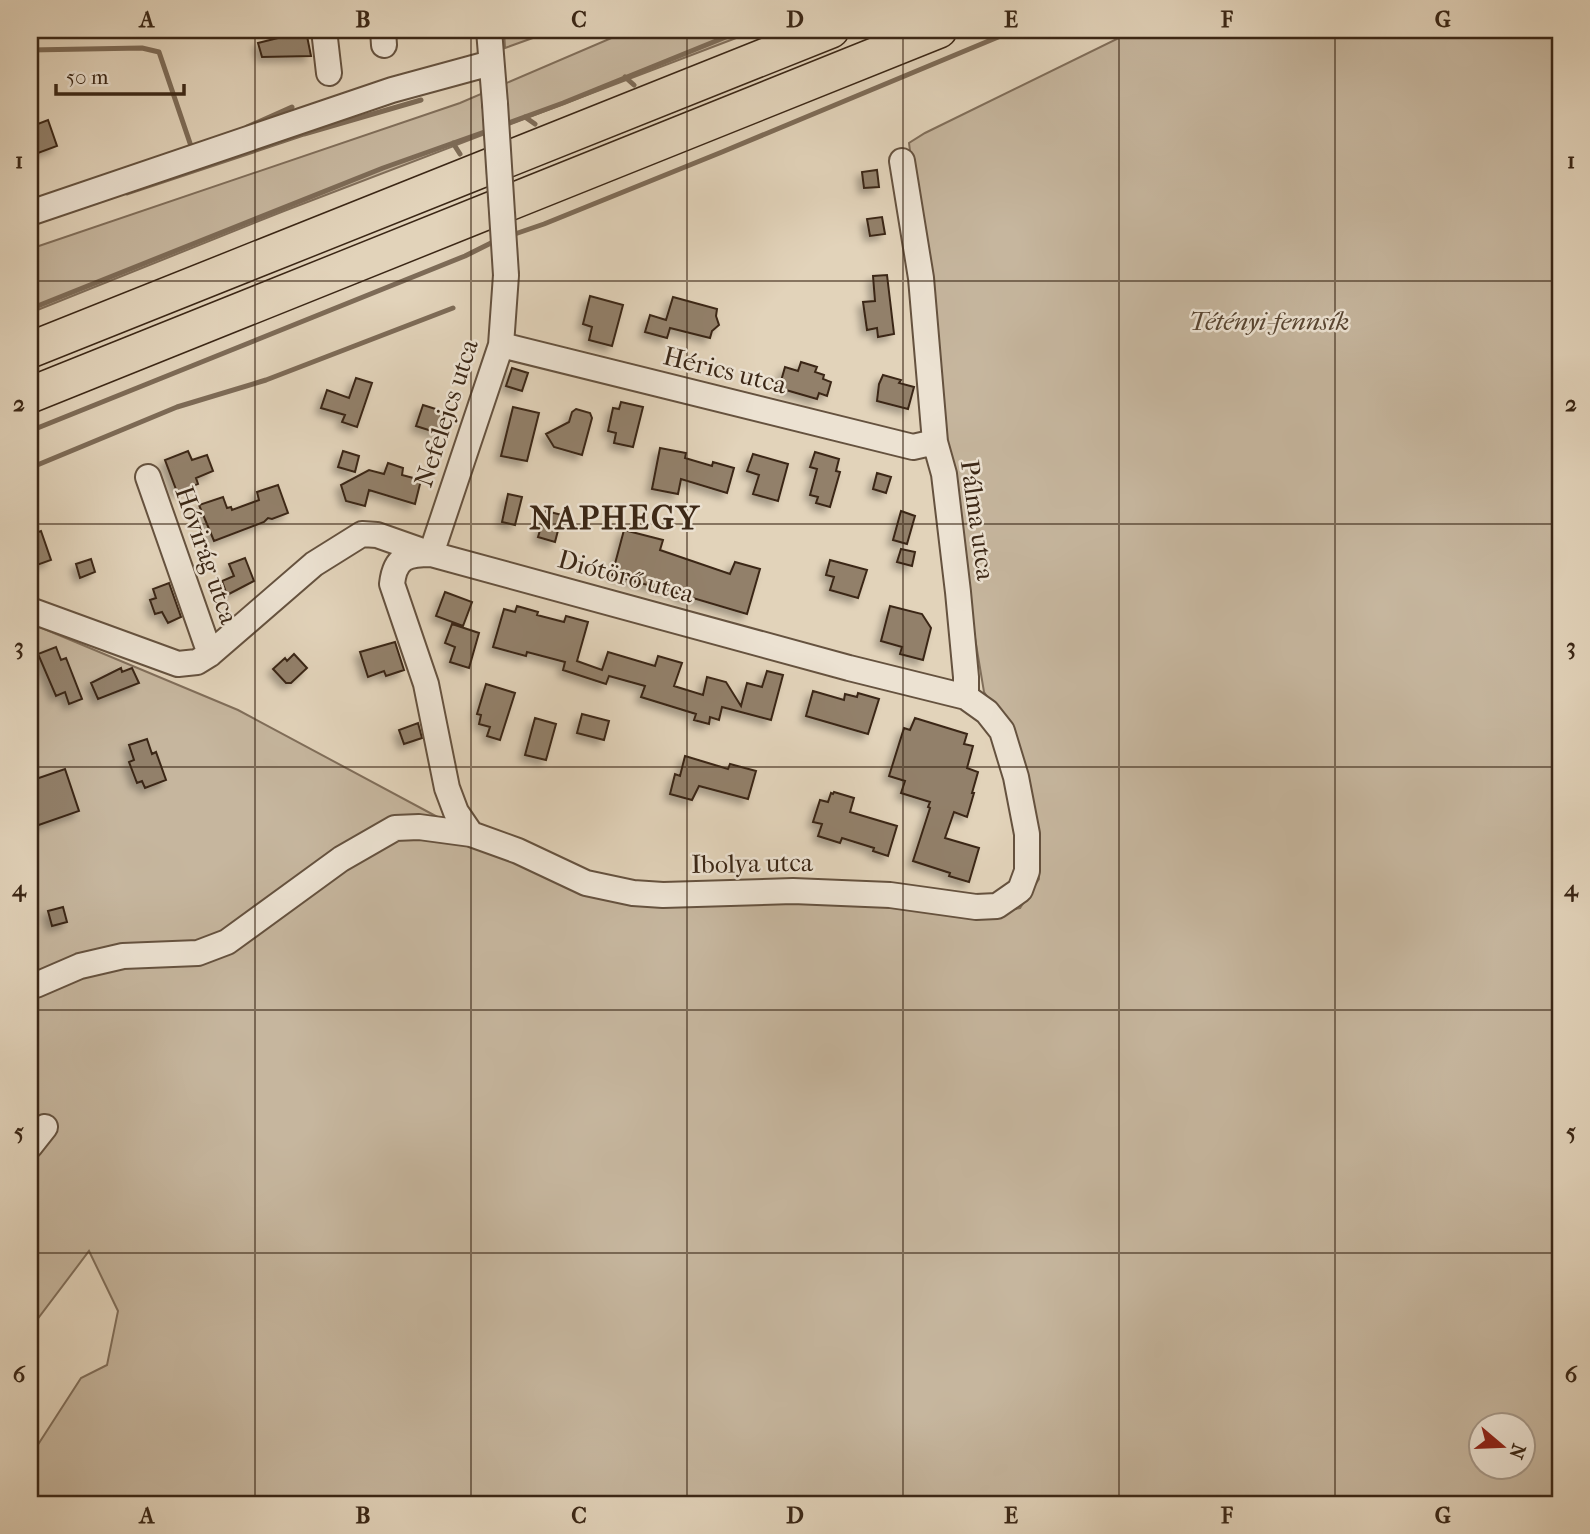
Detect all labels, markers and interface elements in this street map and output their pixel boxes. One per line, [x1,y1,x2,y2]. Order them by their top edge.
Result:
text: A [138,6,156,33]
text: B [356,6,371,33]
text: C [571,6,587,33]
text: D [786,6,804,33]
text: E [1004,6,1018,33]
text: F [1220,6,1234,33]
text: G [1435,6,1451,33]
scale bar [56,52,184,96]
text: 50 m [66,65,109,89]
text: 1 [15,147,23,174]
text: 1 [1567,147,1575,174]
park label: Tétényi-fennsík [1189,306,1349,337]
street label: Nefelejcs utca [408,334,485,491]
street label: Hérics utca [660,340,791,401]
text: 2 [13,390,25,417]
text: 2 [1565,390,1577,417]
street label: Pálma utca [954,458,1001,583]
street label: Hóvirág utca [168,482,245,629]
district label: NAPHEGY [529,499,701,538]
street label: Diótörő utca [554,543,698,610]
text: 3 [14,633,24,660]
text: 3 [1566,633,1576,660]
street label: Ibolya utca [691,847,814,880]
text: 4 [11,875,27,902]
text: 4 [1563,875,1579,902]
text: 5 [14,1118,24,1145]
text: 5 [1566,1118,1576,1145]
text: 6 [13,1361,26,1388]
text: 6 [1565,1361,1578,1388]
north arrow [1468,1412,1538,1482]
text: N [1504,1441,1530,1462]
text: A [138,1502,156,1529]
text: B [356,1502,371,1529]
text: C [571,1502,587,1529]
text: D [786,1502,804,1529]
text: E [1004,1502,1018,1529]
text: F [1220,1502,1234,1529]
text: G [1435,1502,1451,1529]

